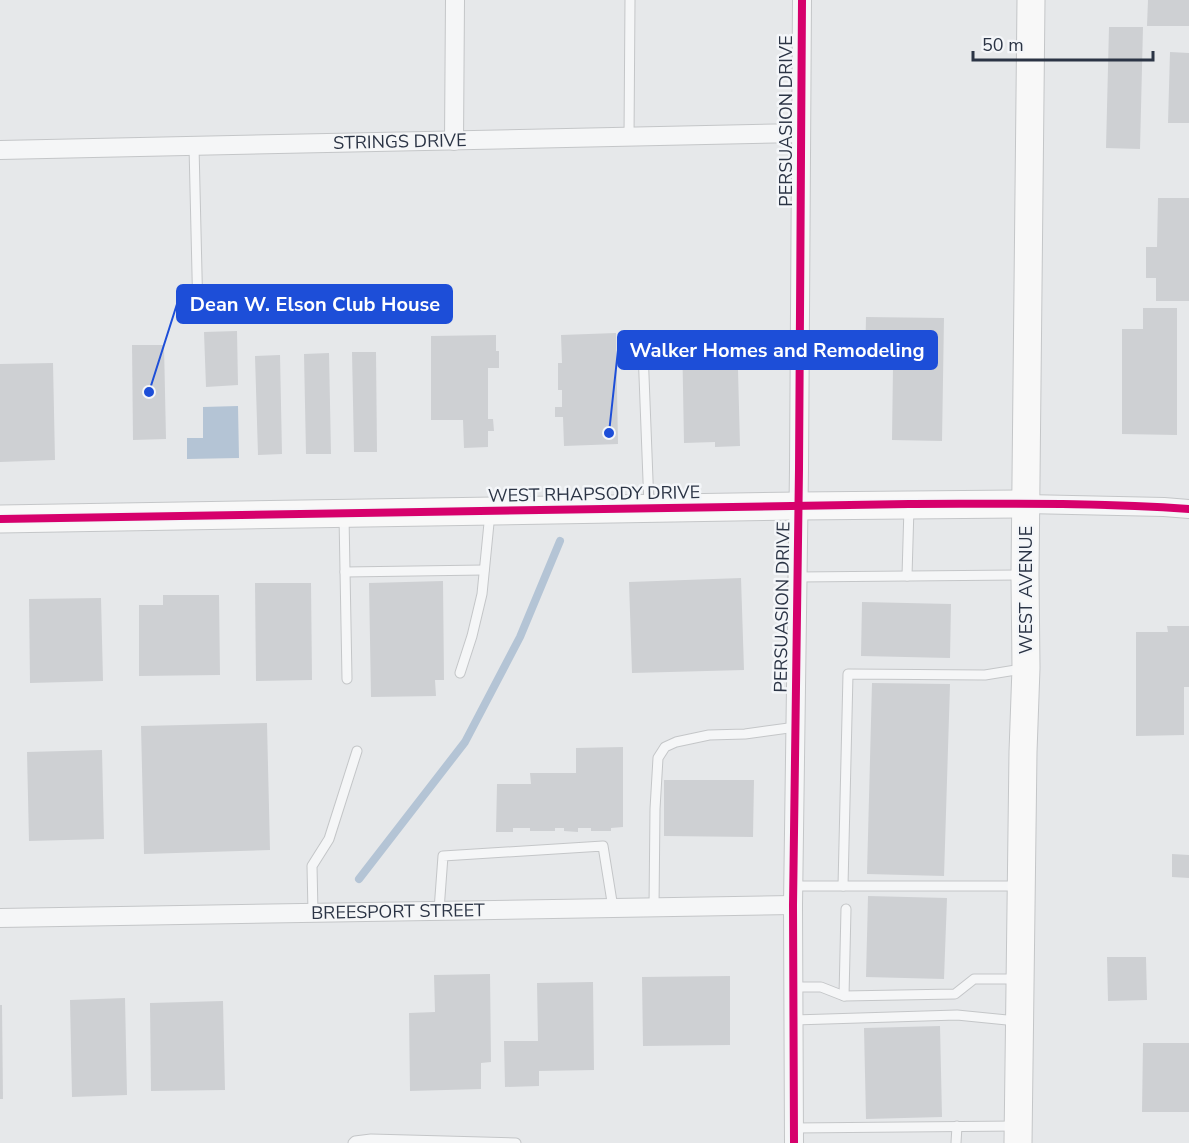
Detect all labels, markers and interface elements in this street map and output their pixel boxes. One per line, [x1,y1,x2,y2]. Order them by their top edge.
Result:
scale bar [973,24,1153,62]
text: 50 m [982,33,1024,57]
street label: PERSUASION DRIVE [774,35,798,207]
street label: STRINGS DRIVE [333,128,467,155]
callout: Dean W. Elson Club House [177,285,452,323]
text: Dean W. Elson Club House [190,291,440,318]
callout: Walker Homes and Remodeling [618,331,937,369]
text: Walker Homes and Remodeling [630,337,925,364]
street label: WEST RHAPSODY DRIVE [488,480,700,508]
street label: PERSUASION DRIVE [769,521,795,693]
street label: WEST AVENUE [1014,526,1038,654]
street label: BREESPORT STREET [311,898,485,925]

